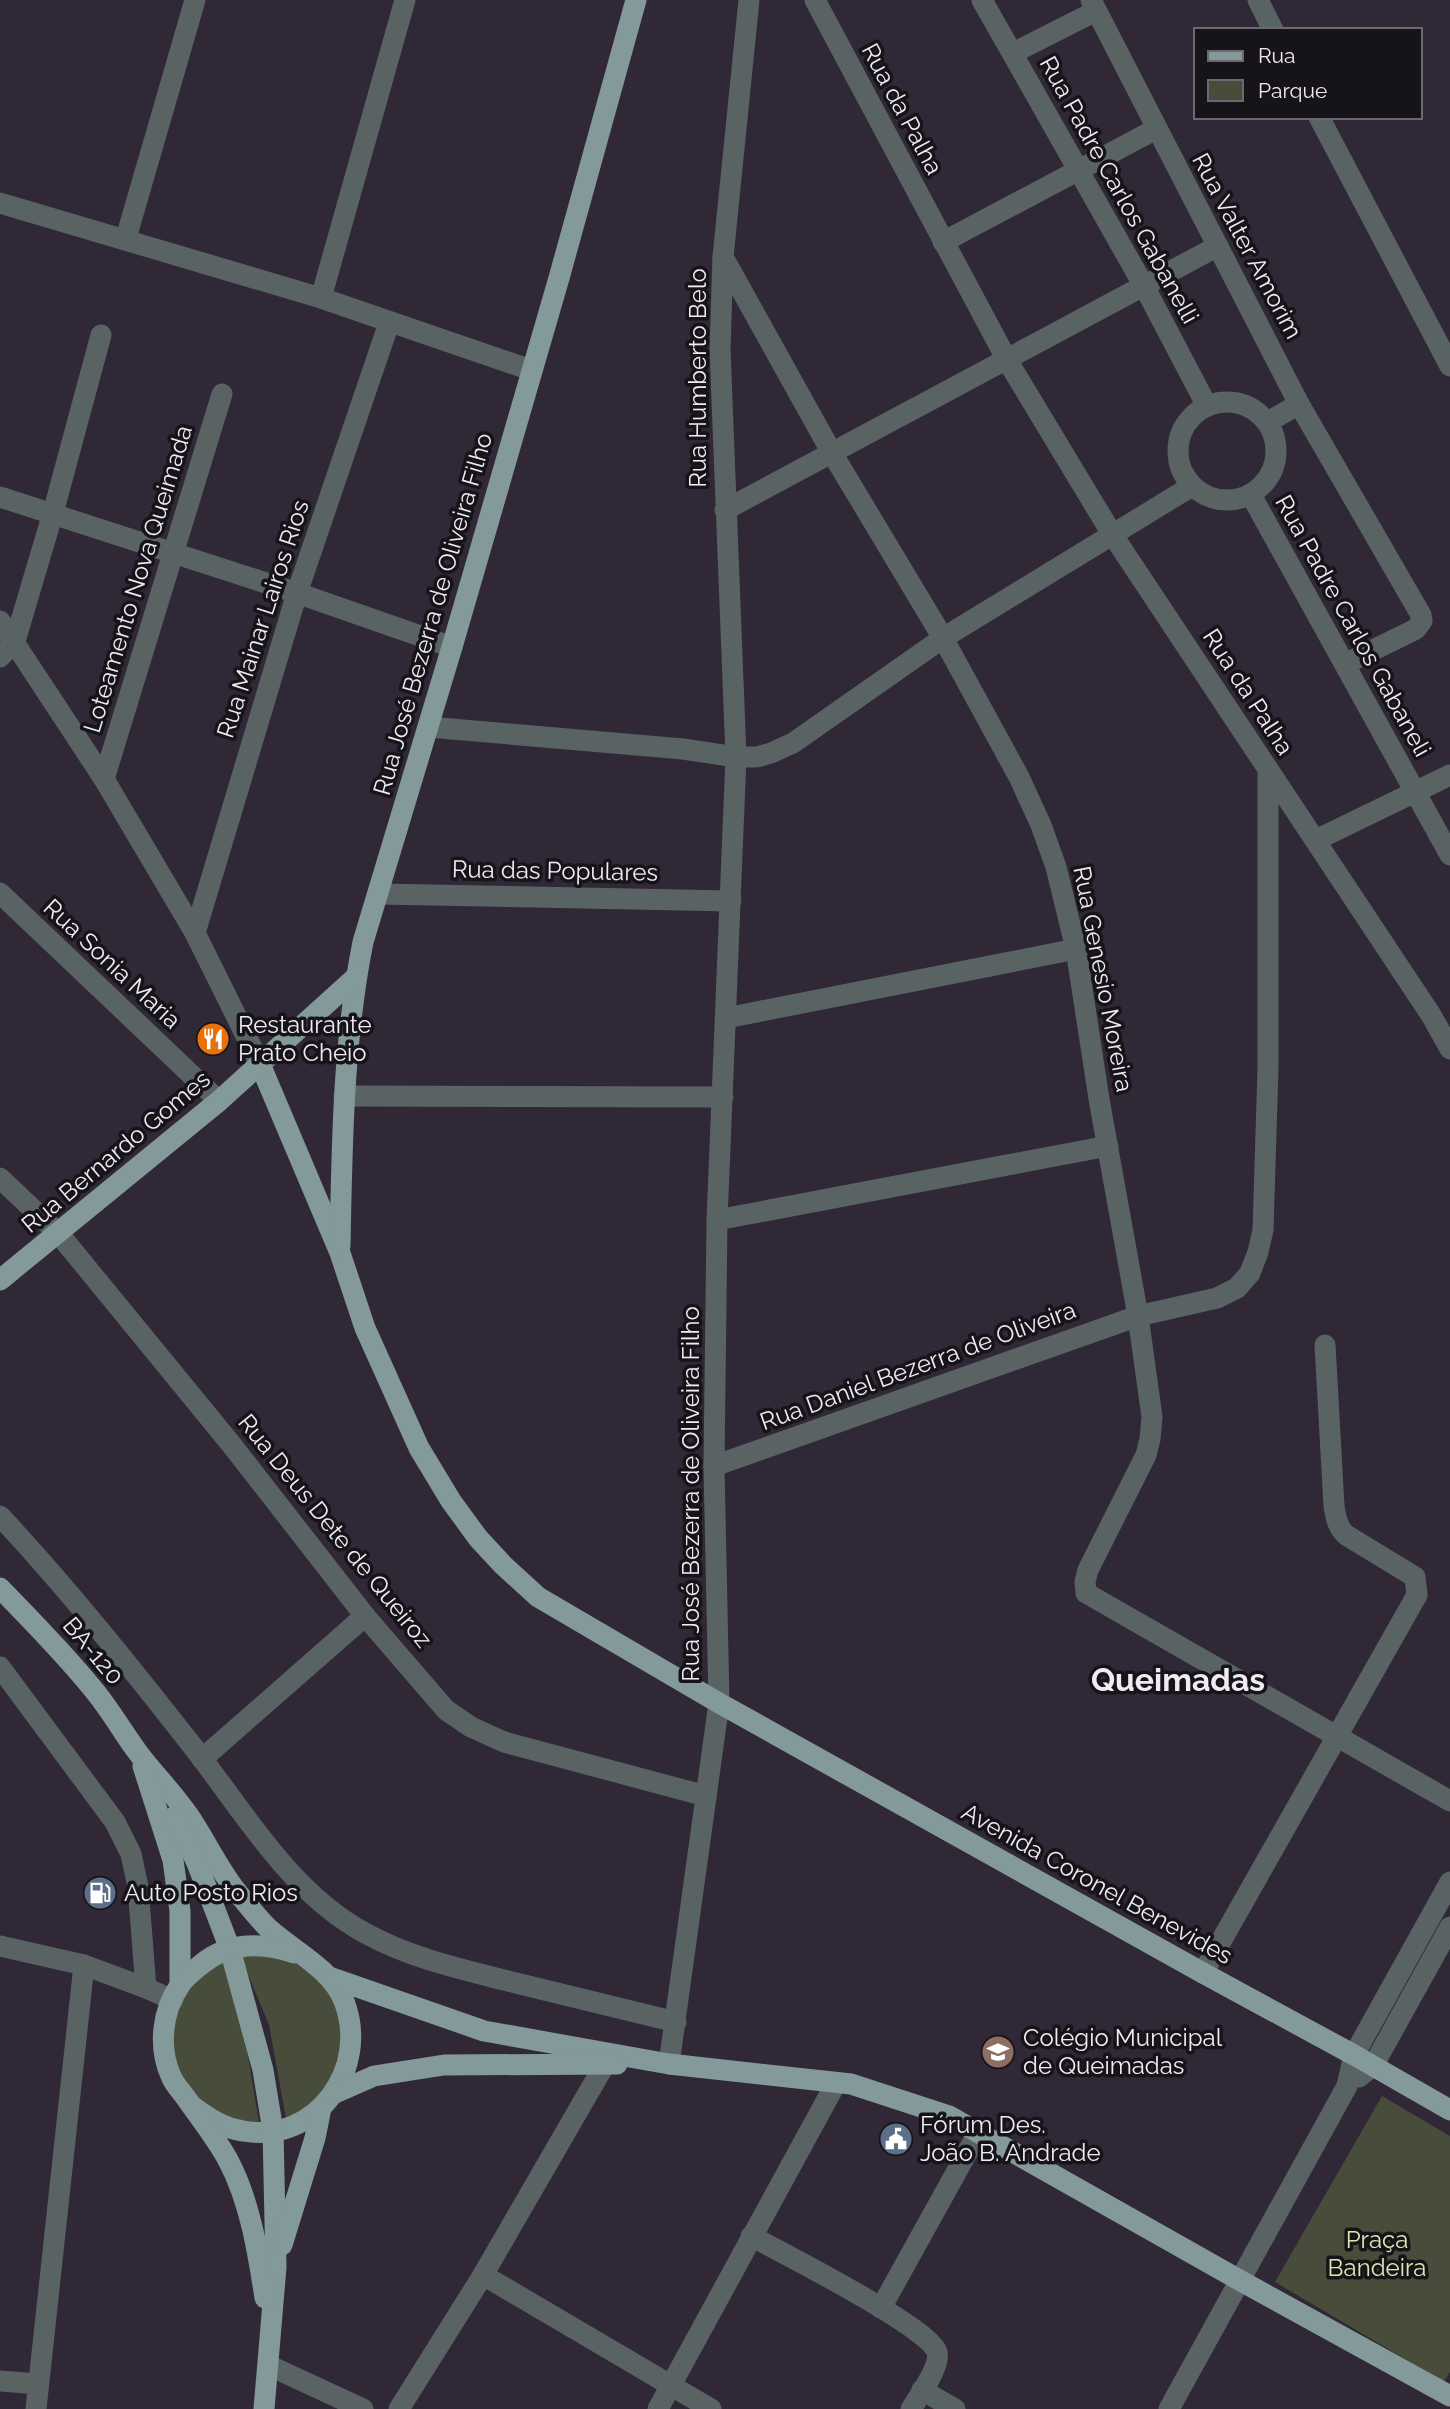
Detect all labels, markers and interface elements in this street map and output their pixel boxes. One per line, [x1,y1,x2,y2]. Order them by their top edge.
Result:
legend [1194,28,1422,119]
street label: Rua da Palha [856,38,949,179]
text: Rua [1258,43,1295,68]
street label: Rua Padre Carlos Gabanelli [1034,51,1205,328]
text: Parque [1258,78,1327,103]
street label: Rua Valter Amorim [1186,148,1309,344]
street label: Rua Humberto Belo [683,268,712,488]
street label: Loteamento Nova Queimada [77,422,198,736]
street label: Rua José Bezerra de Oliveira Filho [367,429,498,798]
street label: Rua Padre Carlos Gabaneli [1269,490,1437,762]
street label: Rua Mainar Lairos Rios [210,496,315,741]
street label: Rua da Palha [1197,623,1300,760]
street label: Rua das Populares [452,854,658,887]
street label: Rua Genesio Moreira [1067,864,1140,1094]
street label: Rua Sonia Maria [38,893,187,1035]
place label: Restaurante Prato Cheio [238,1010,372,1067]
restaurant icon: Restaurante Prato Cheio [194,1020,232,1058]
street label: Rua Bernardo Gomes [16,1064,216,1239]
street label: Rua Daniel Bezerra de Oliveira [756,1295,1080,1436]
street label: Rua José Bezerra de Oliveira Filho [676,1306,705,1682]
street label: Rua Deus Dete de Queiroz [232,1408,439,1653]
street label: BA-120 [57,1611,130,1690]
district label: Queimadas [1091,1661,1265,1698]
street label: Avenida Coronel Benevides [957,1797,1238,1970]
fuel station icon: Auto Posto Rios [81,1874,119,1912]
place label: Auto Posto Rios [124,1878,298,1907]
place label: Colégio Municipal de Queimadas [1023,2023,1223,2080]
school or university icon: Colégio Municipal de Queimadas [979,2033,1017,2071]
place label: Fórum Des. João B. Andrade [920,2110,1101,2167]
public building icon: Fórum Des. João B. Andrade [877,2120,915,2158]
park label: Praça Bandeira [1328,2225,1426,2282]

